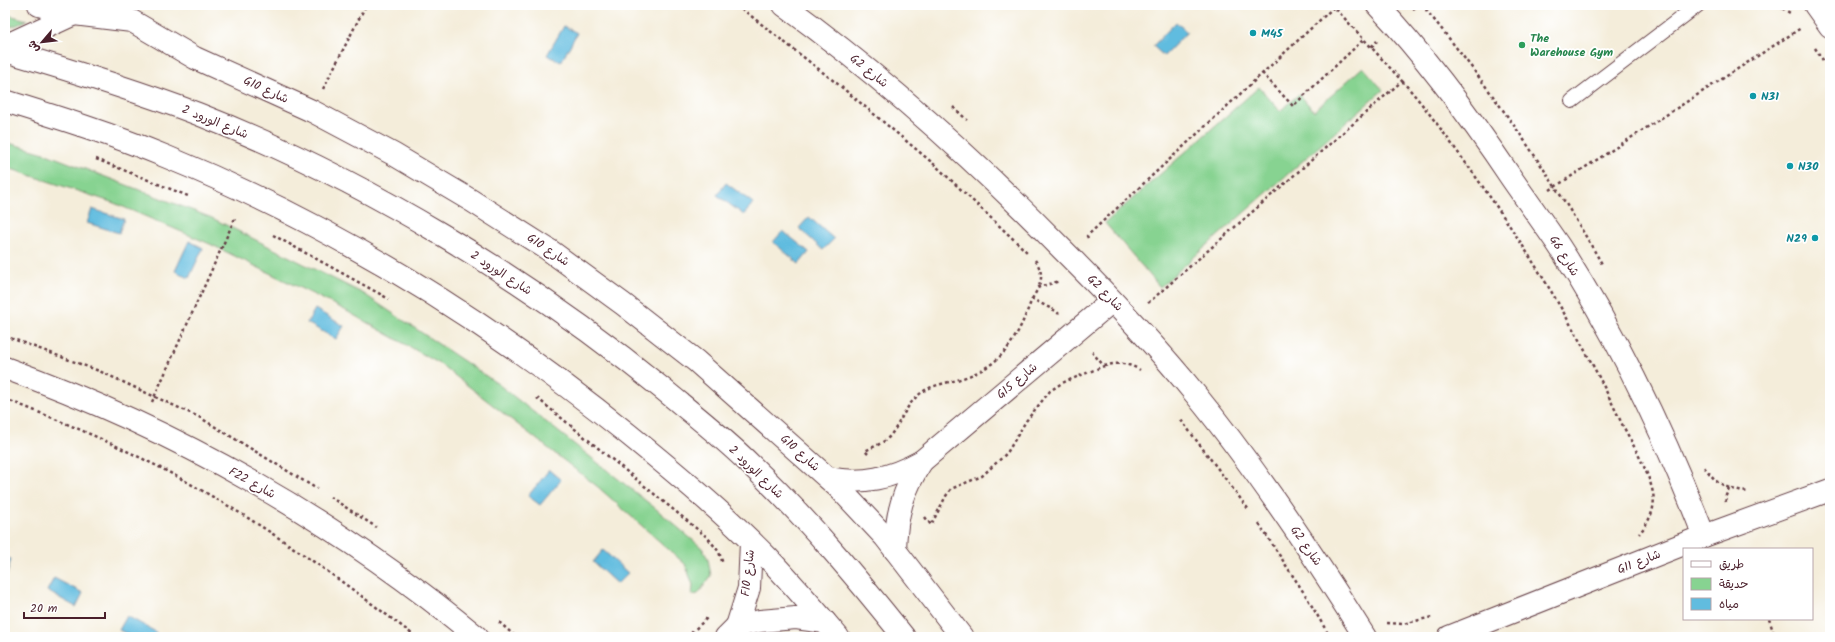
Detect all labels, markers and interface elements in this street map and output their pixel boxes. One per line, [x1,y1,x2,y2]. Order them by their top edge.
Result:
north arrow [22,22,62,62]
place label: M45 [1261,24,1284,43]
marker: M45 [1248,28,1258,38]
place label: The Warehouse Gym [1530,29,1613,62]
text: ش [23,37,45,56]
marker: The Warehouse Gym [1517,40,1527,50]
street label: G2 شارع [845,49,893,93]
street label: G10 شارع [240,71,292,109]
place label: N31 [1761,87,1779,106]
marker: N31 [1748,91,1758,101]
street label: شارع الورود 2 [179,100,251,144]
place label: N30 [1798,157,1819,176]
marker: N30 [1785,161,1795,171]
street label: G10 شارع [523,229,573,271]
place label: N29 [1786,229,1807,248]
street label: G6 شارع [1544,232,1584,280]
marker: N29 [1810,233,1820,243]
street label: شارع الورود 2 [466,246,536,300]
street label: G2 شارع [1083,270,1127,316]
street label: G15 شارع [992,358,1042,404]
street label: G10 شارع [776,430,824,476]
street label: شارع الورود 2 [724,441,788,503]
street label: F22 شارع [225,462,279,504]
street label: G2 شارع [1285,522,1327,570]
street label: G11 شارع [1614,545,1664,579]
legend [1683,548,1813,620]
street label: F10 شارع [736,549,760,597]
text: طريق [1719,555,1744,574]
text: حديقة [1719,575,1748,594]
scale bar [24,594,105,620]
text: مياه [1719,595,1739,614]
text: 20 m [30,599,58,618]

